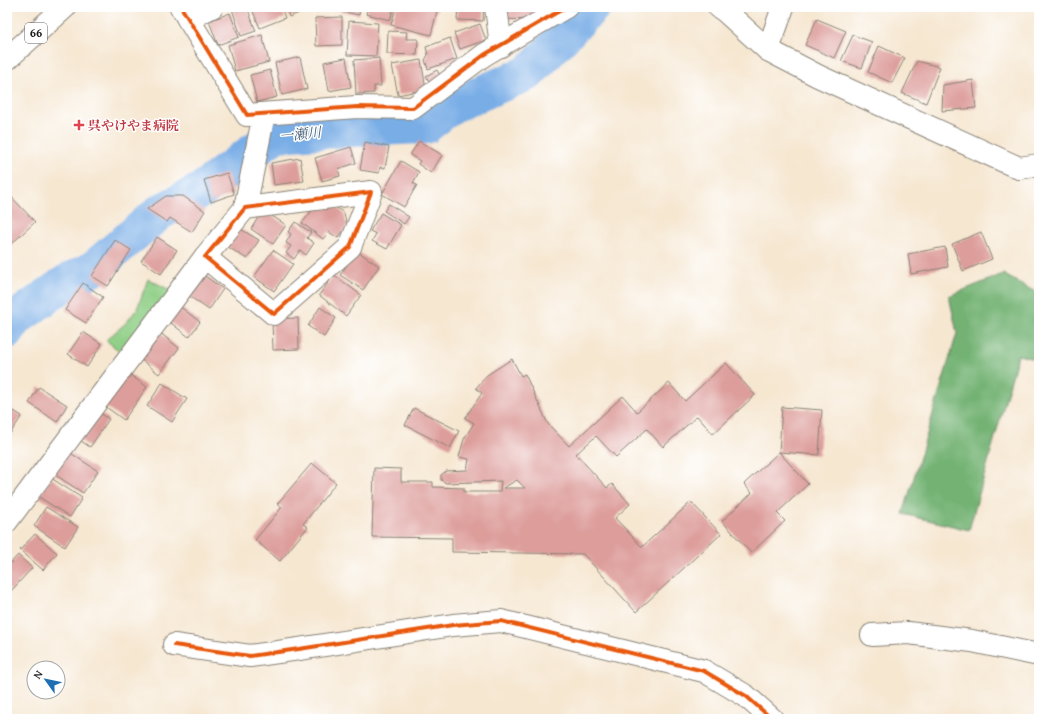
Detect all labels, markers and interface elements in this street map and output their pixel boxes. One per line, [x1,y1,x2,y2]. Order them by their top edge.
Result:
road number: 66 [25,23,47,43]
place label: 呉やけやま病院 [88,116,179,135]
marker: 呉やけやま病院 [73,119,85,131]
water label: 一瀬川 [278,122,324,146]
north arrow [26,660,66,700]
text: N [29,667,47,682]

